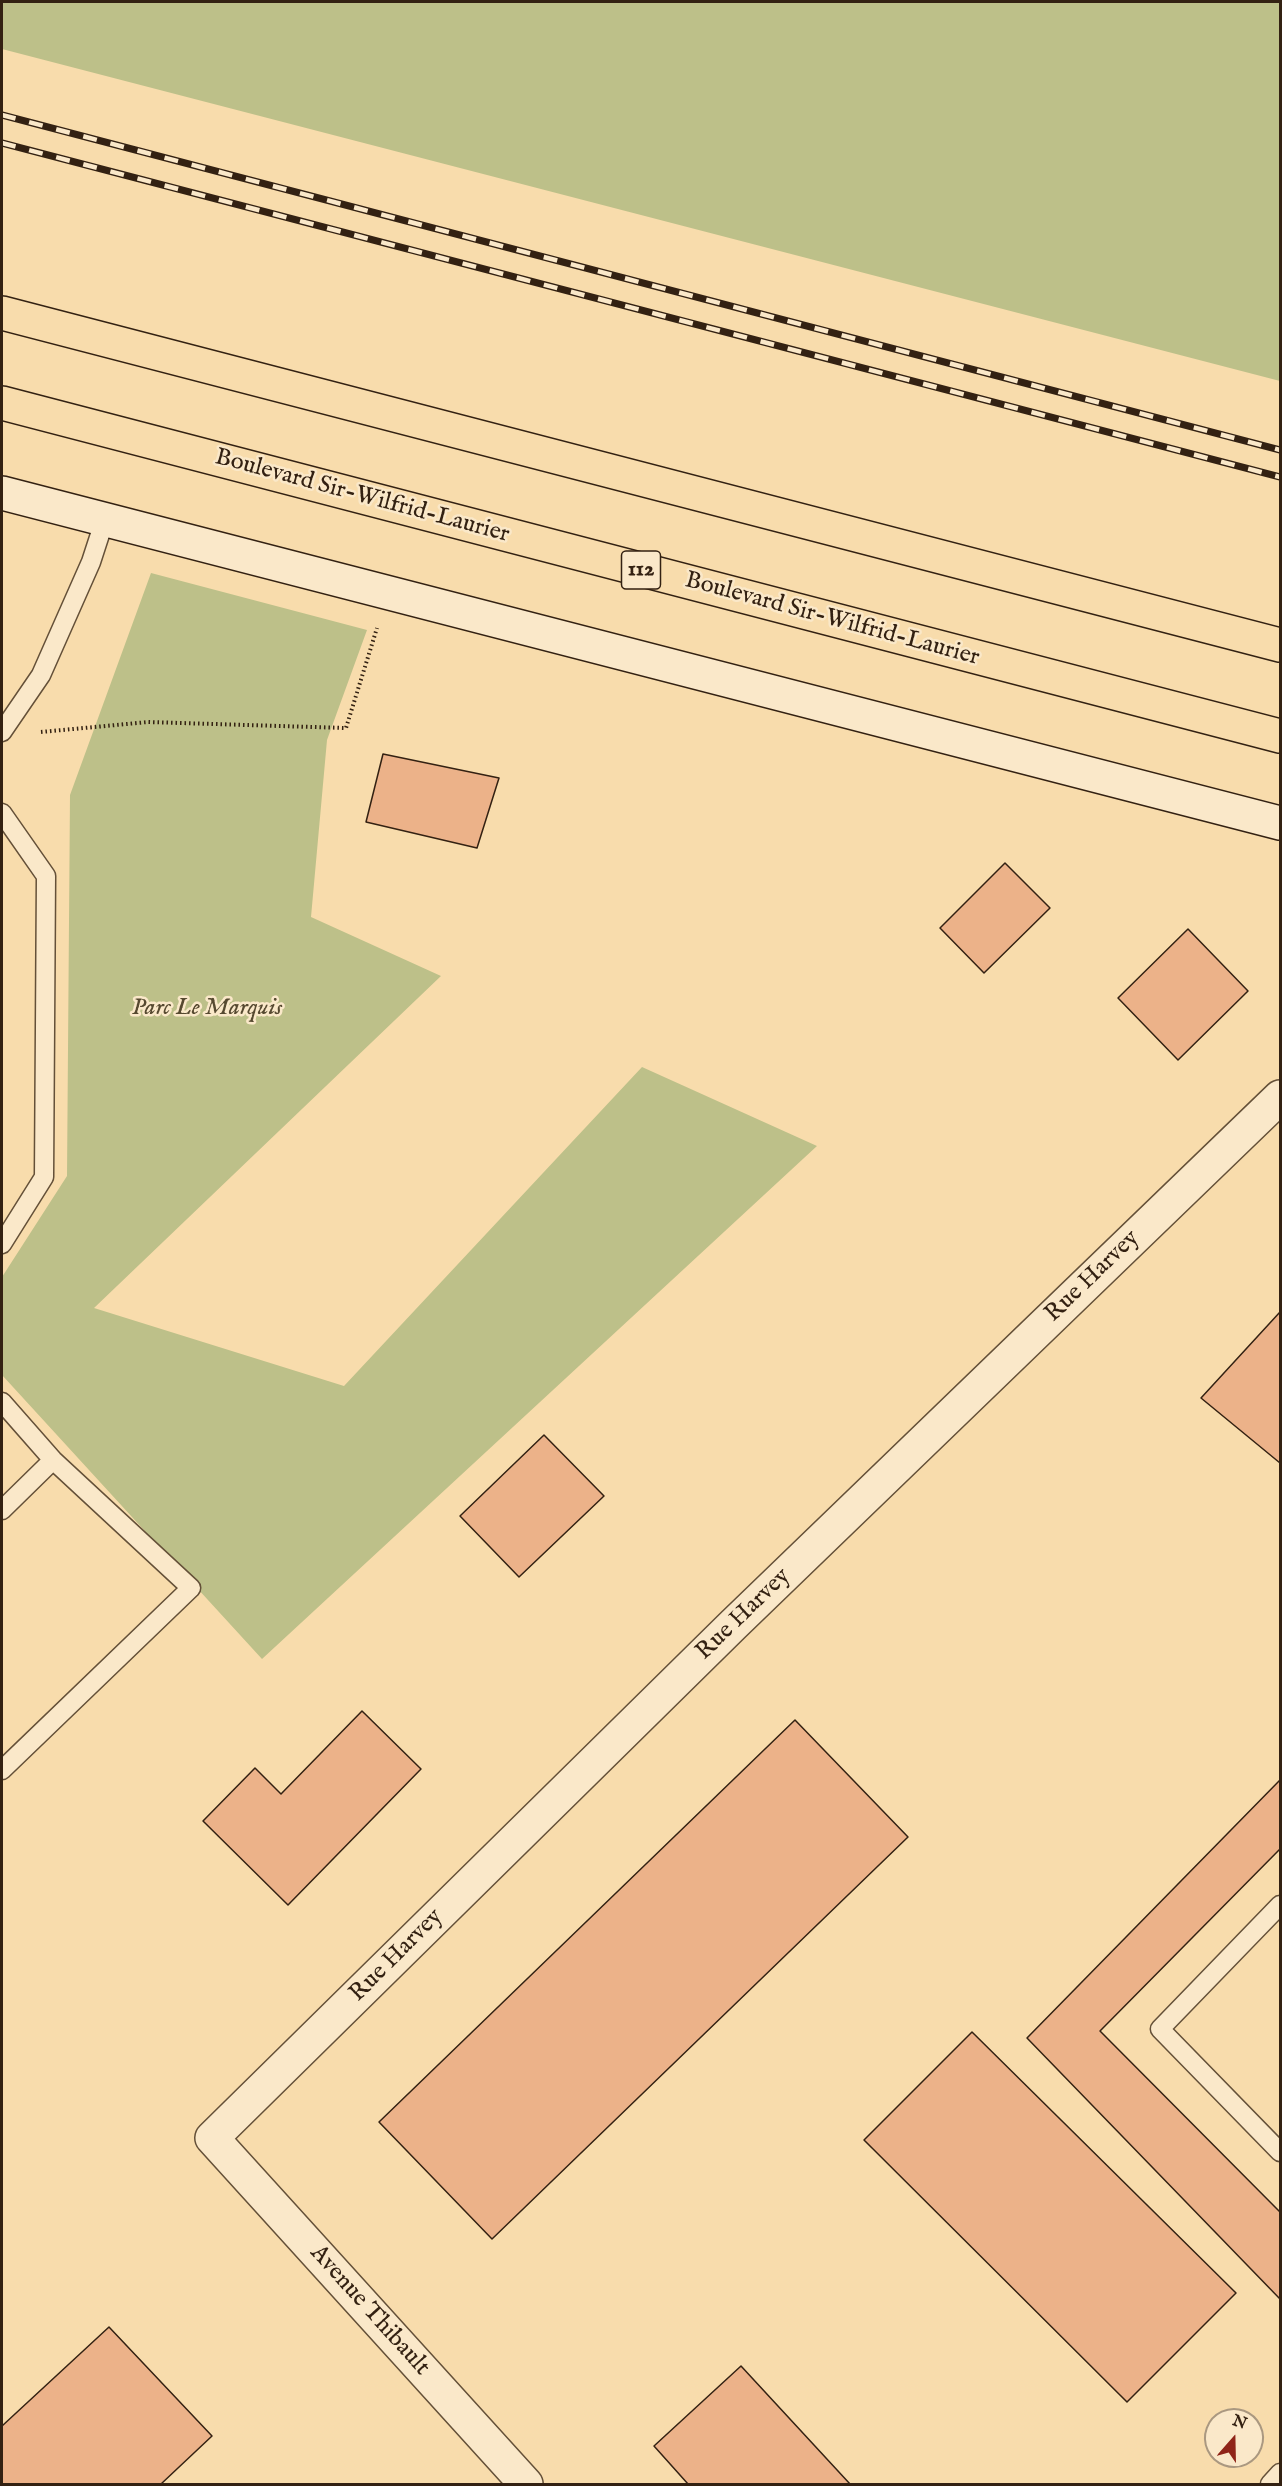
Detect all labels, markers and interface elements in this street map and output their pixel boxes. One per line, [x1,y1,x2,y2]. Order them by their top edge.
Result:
street label: Boulevard Sir-Wilfrid-Laurier [212,444,512,550]
road number: 112 [622,551,660,589]
street label: Boulevard Sir-Wilfrid-Laurier [682,567,982,673]
park label: Parc Le Marquis [132,995,282,1023]
street label: Rue Harvey [1040,1225,1146,1329]
street label: Rue Harvey [691,1563,797,1667]
street label: Rue Harvey [344,1903,450,2009]
street label: Avenue Thibault [303,2240,435,2382]
north arrow [1204,2408,1264,2468]
text: N [1230,2411,1249,2435]

